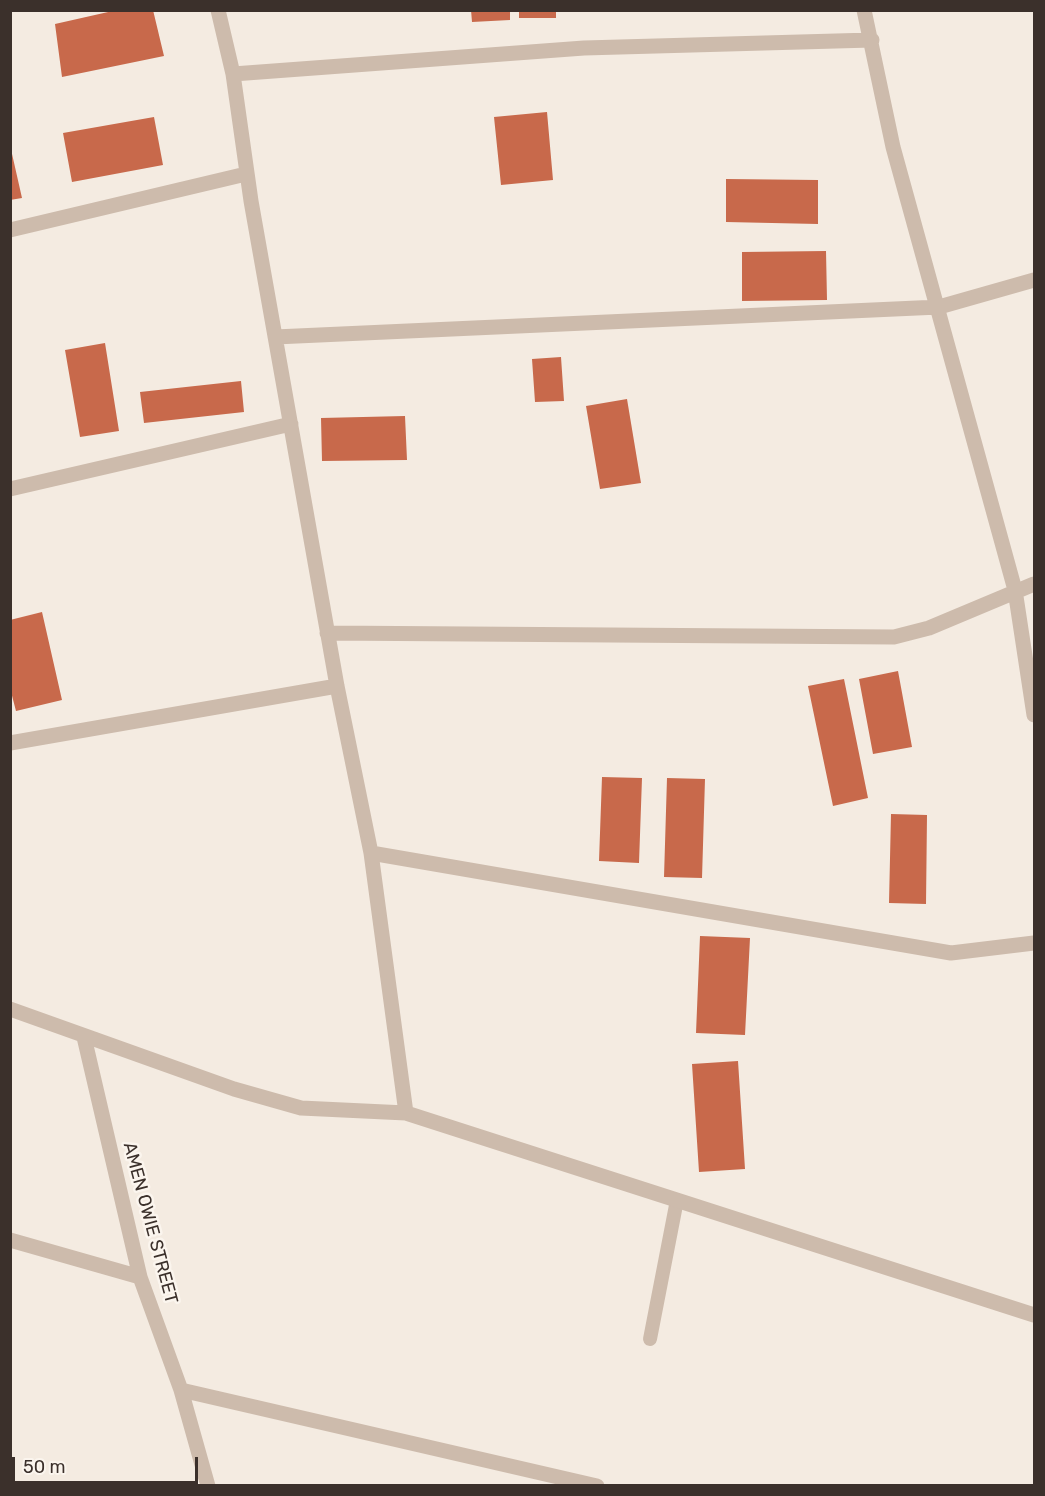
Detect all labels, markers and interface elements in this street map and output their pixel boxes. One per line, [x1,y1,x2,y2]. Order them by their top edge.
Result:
street label: AMEN OWIE STREET [118,1140,182,1306]
scale bar [15,1445,201,1483]
text: 50 m [23,1456,66,1478]

